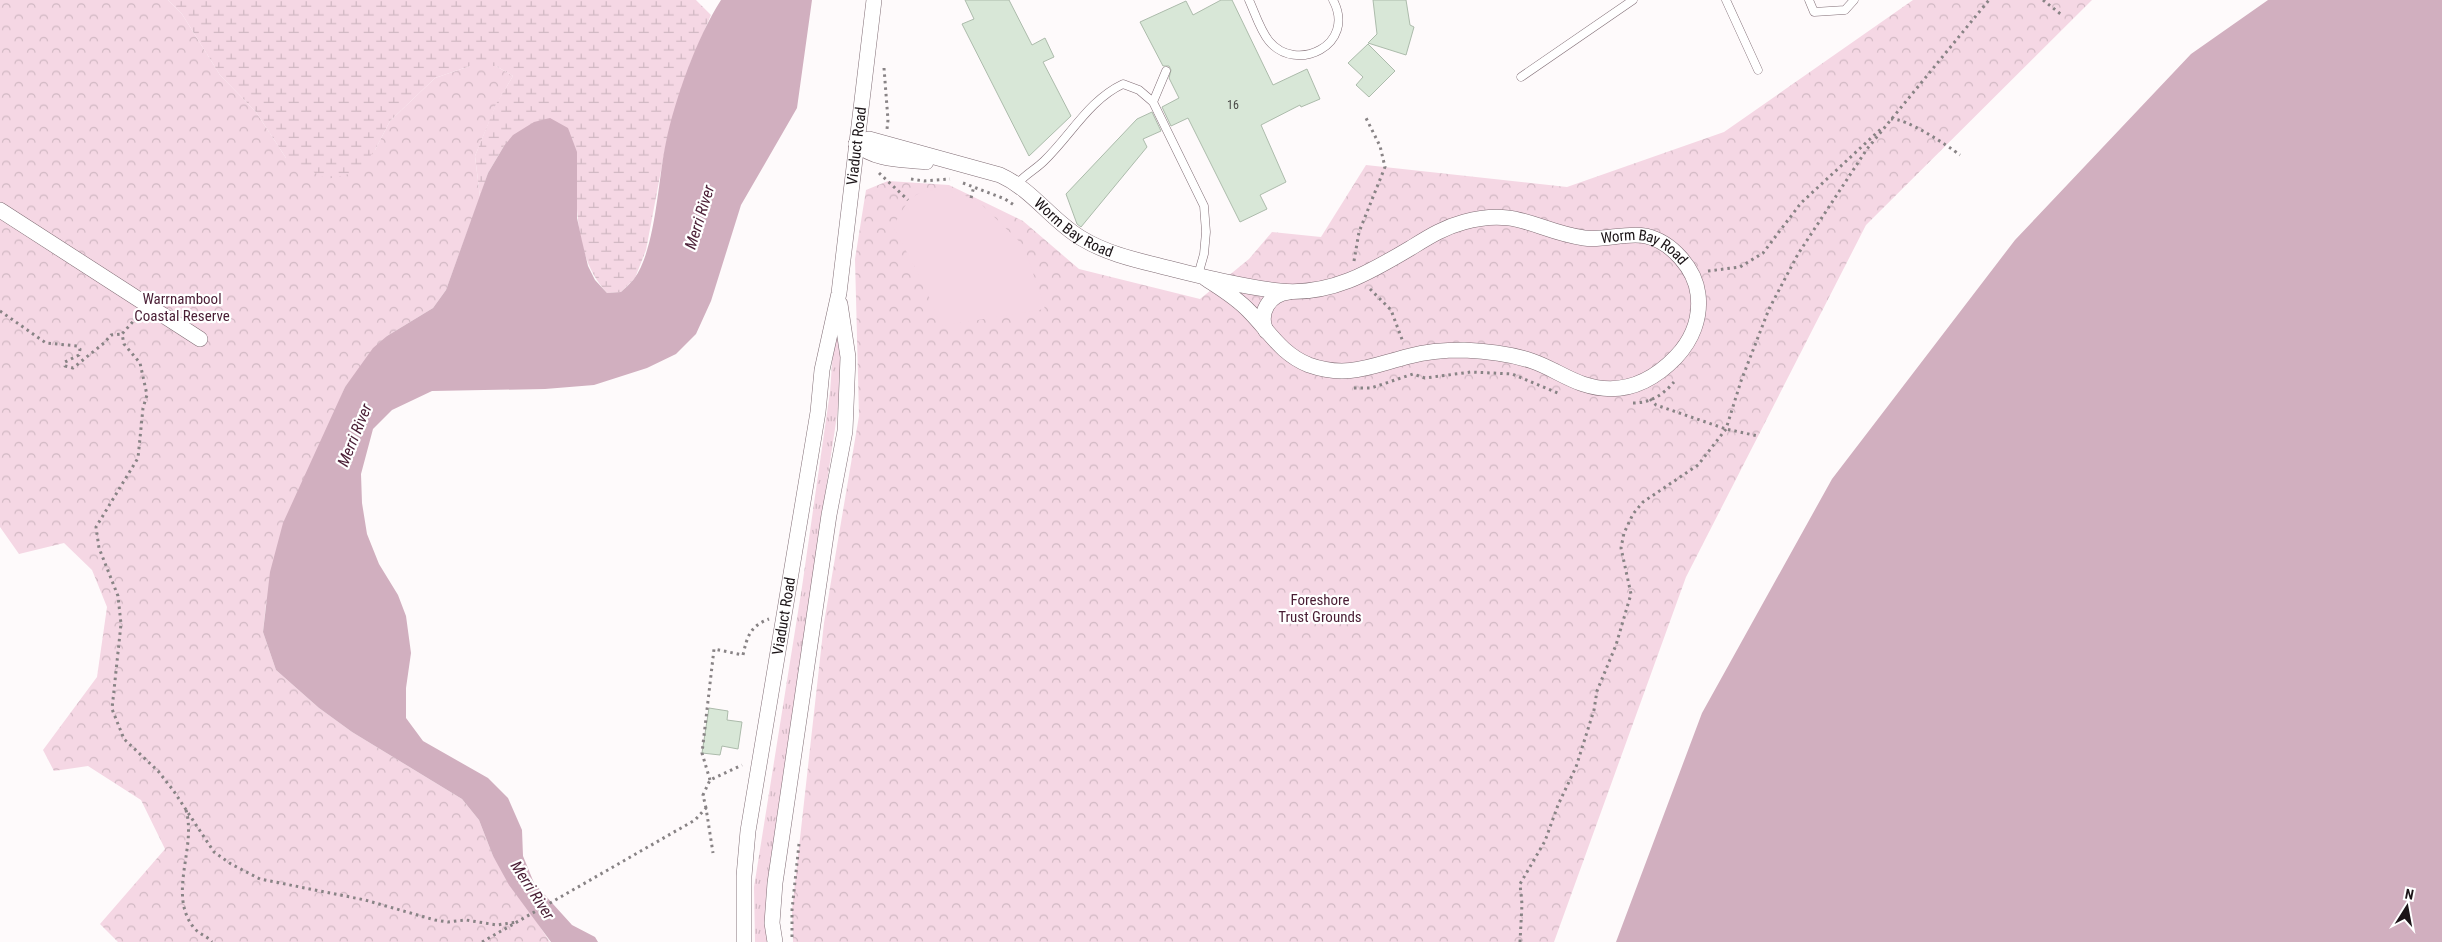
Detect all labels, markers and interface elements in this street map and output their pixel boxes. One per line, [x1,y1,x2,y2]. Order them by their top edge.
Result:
house number: 16 [1227,98,1239,112]
street label: Viaduct Road [843,106,870,186]
water label: Merri River [681,182,719,251]
street label: Worm Bay Road [1030,194,1116,261]
street label: Worm Bay Road [1600,226,1692,268]
park label: Warrnambool Coastal Reserve [134,290,230,325]
water label: Merri River [333,400,376,469]
street label: Viaduct Road [769,576,799,656]
park label: Foreshore Trust Grounds [1278,591,1362,626]
water label: Merri River [507,857,559,924]
north arrow [2382,882,2432,932]
text: N [2404,886,2415,903]

